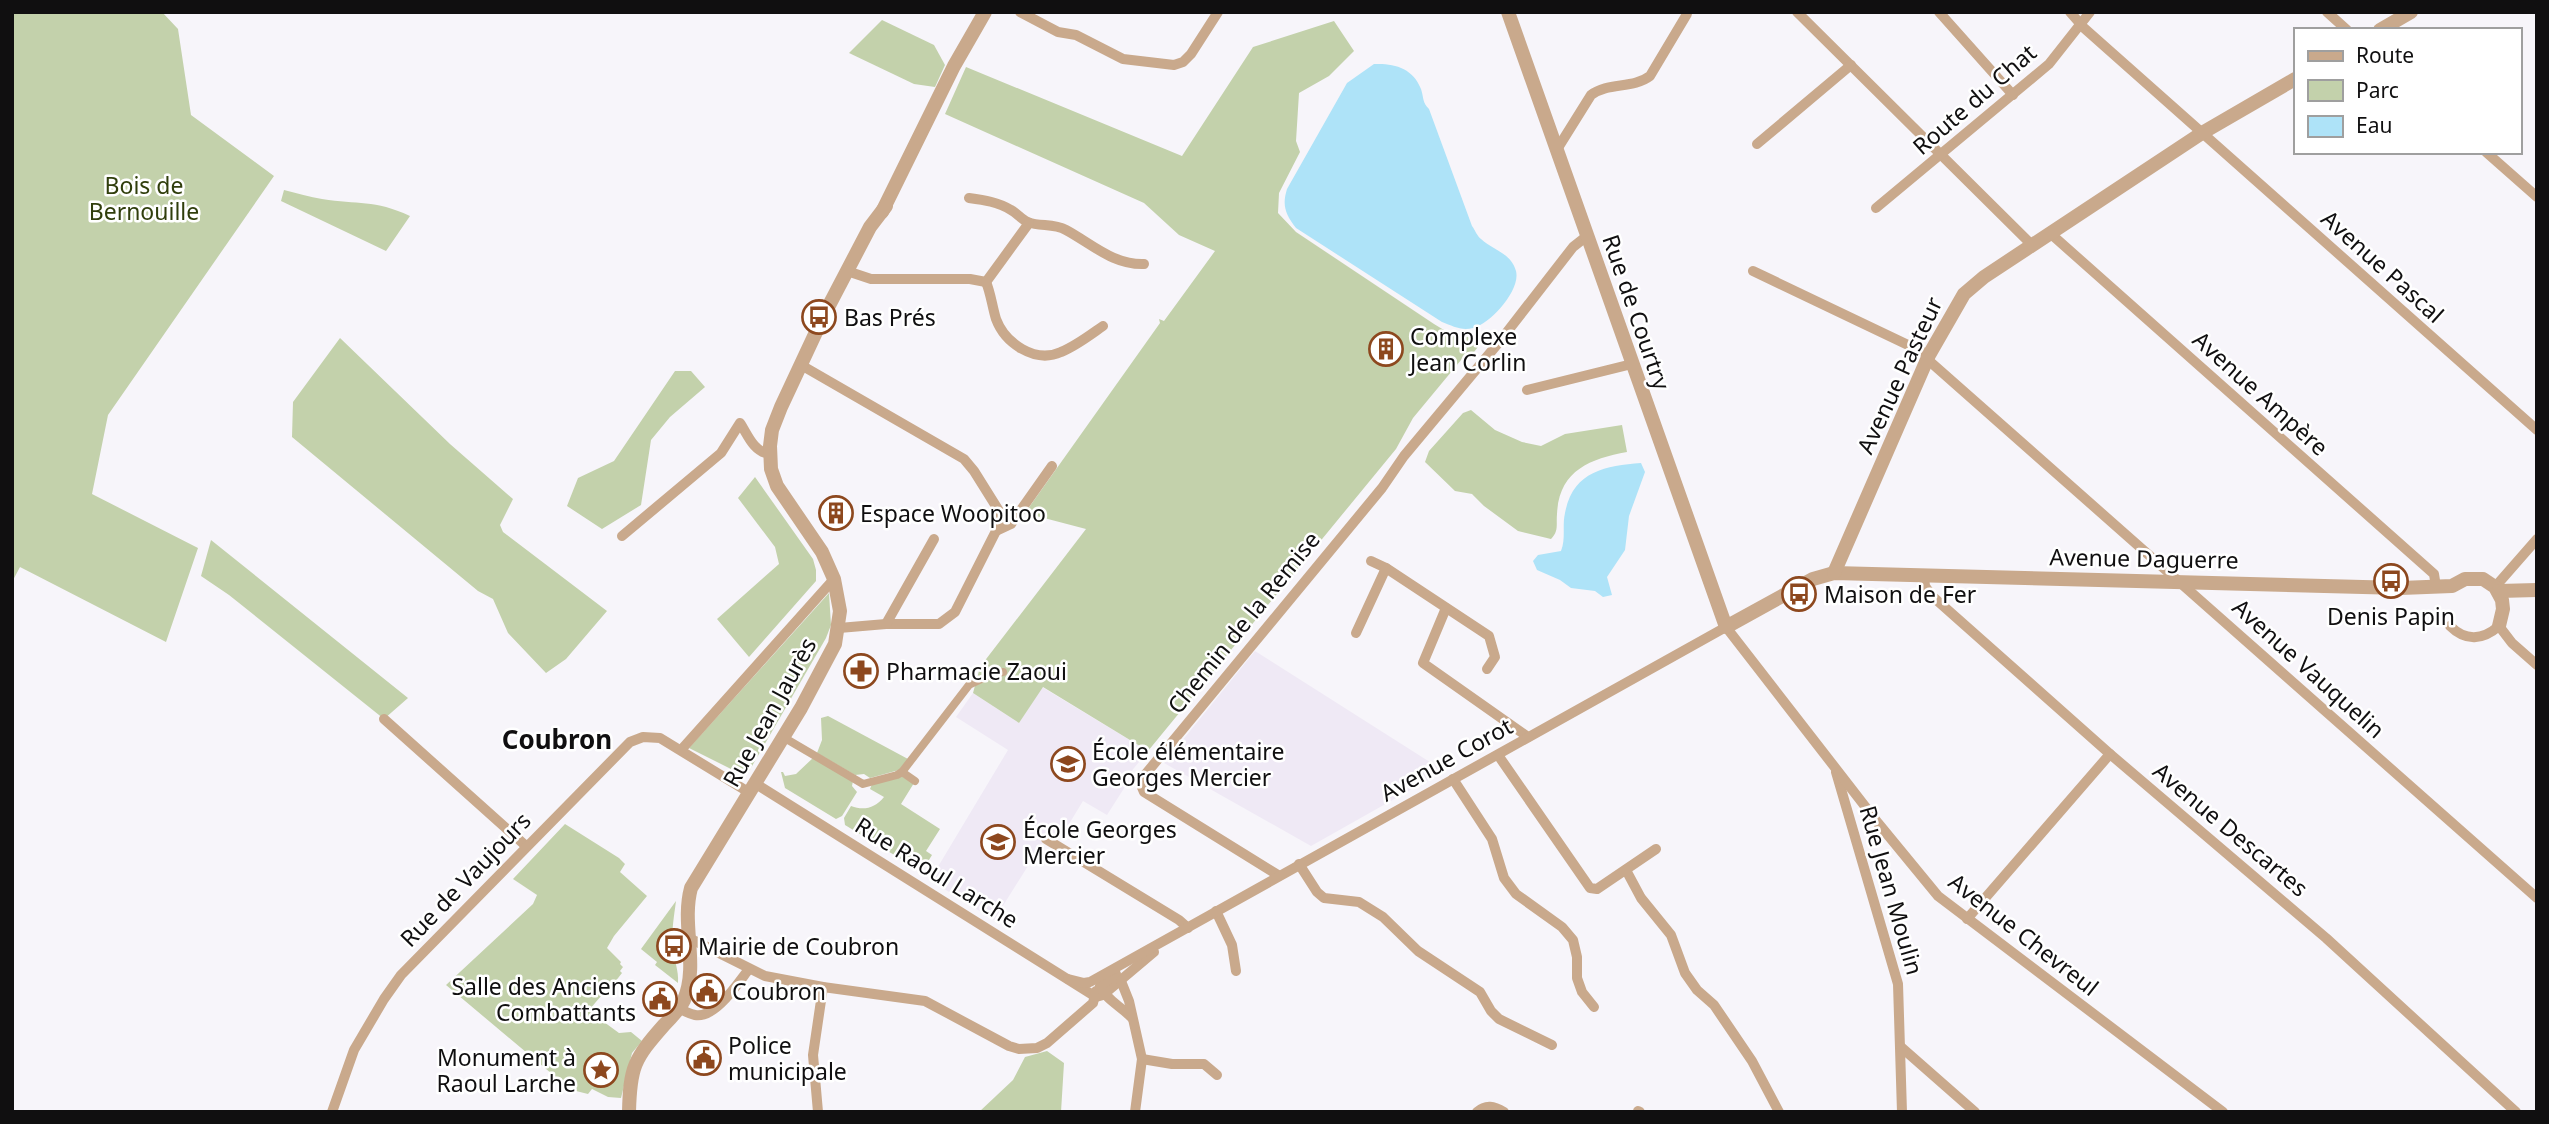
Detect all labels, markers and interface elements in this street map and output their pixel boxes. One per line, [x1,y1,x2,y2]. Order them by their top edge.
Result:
legend [2294,28,2521,154]
street label: Route du Chat [1905,36,2043,162]
text: Route [2356,41,2414,69]
text: Parc [2356,76,2399,104]
text: Eau [2356,111,2392,139]
park label: Bois de Bernouille [89,169,199,227]
street label: Avenue Pascal [2315,202,2451,330]
street label: Rue de Courtry [1595,230,1679,394]
street label: Avenue Pasteur [1849,291,1950,459]
bus stop icon: Bas Prés [800,298,838,336]
place label: Bas Prés [844,301,936,333]
place label: Complexe Jean Corlin [1408,320,1526,378]
street label: Avenue Ampère [2186,324,2336,462]
building icon: Complexe Jean Corlin [1367,330,1405,368]
building icon: Espace Woopitoo [817,494,855,532]
place label: Espace Woopitoo [860,497,1046,529]
street label: Chemin de la Remise [1159,524,1327,720]
street label: Avenue Daguerre [2049,540,2239,576]
bus stop icon: Denis Papin [2372,562,2410,600]
bus stop icon: Maison de Fer [1780,575,1818,613]
place label: Maison de Fer [1824,578,1977,610]
street label: Avenue Vauquelin [2226,591,2392,745]
place label: Denis Papin [2327,600,2455,632]
street label: Rue Jean Jaurès [715,632,823,792]
pharmacy icon: Pharmacie Zaoui [842,652,880,690]
place label: Pharmacie Zaoui [886,655,1067,687]
street label: Avenue Corot [1374,710,1518,808]
district label: Coubron [502,721,612,757]
place label: École élémentaire Georges Mercier [1092,735,1284,793]
school or university icon: École élémentaire Georges Mercier [1049,745,1087,783]
street label: Avenue Descartes [2147,755,2315,903]
street label: Rue Jean Moulin [1853,802,1931,978]
street label: Rue de Vaujours [392,805,538,953]
street label: Rue Raoul Larche [849,809,1025,935]
place label: École Georges Mercier [1023,813,1177,871]
school or university icon: École Georges Mercier [979,823,1017,861]
street label: Avenue Chevreul [1943,865,2105,1003]
bus stop icon: Mairie de Coubron [655,927,693,965]
place label: Mairie de Coubron [698,930,899,962]
place label: Salle des Anciens Combattants [451,970,636,1028]
public building icon: Coubron [688,972,726,1010]
place label: Coubron [732,975,826,1007]
public building icon: Salle des Anciens Combattants [641,980,679,1018]
place label: Police municipale [728,1029,847,1087]
public building icon: Police municipale [685,1039,723,1077]
place label: Monument à Raoul Larche [437,1041,576,1099]
place icon: Monument à Raoul Larche [582,1051,620,1089]

